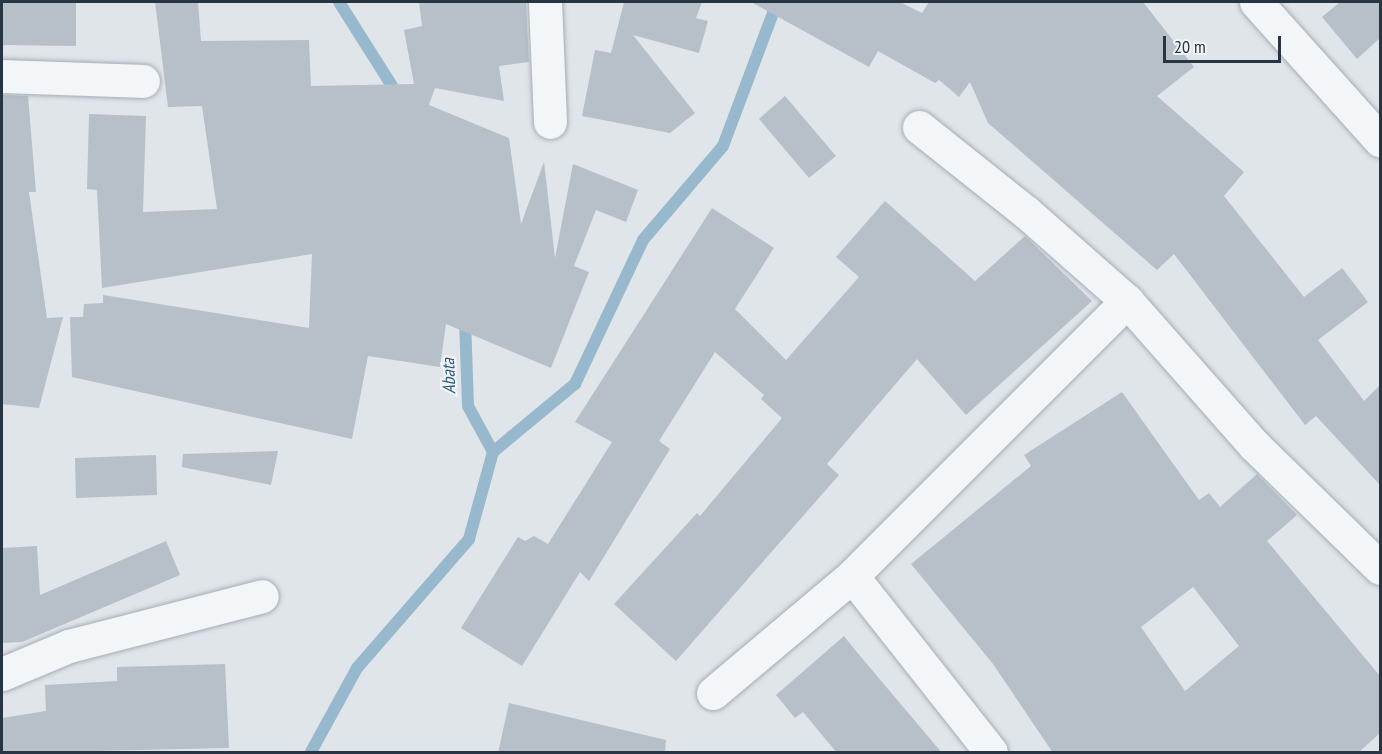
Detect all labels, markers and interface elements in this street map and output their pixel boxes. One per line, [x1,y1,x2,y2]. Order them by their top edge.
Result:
scale bar [1166,24,1284,62]
text: 20 m [1174,35,1206,58]
water label: Abata [438,358,460,394]

